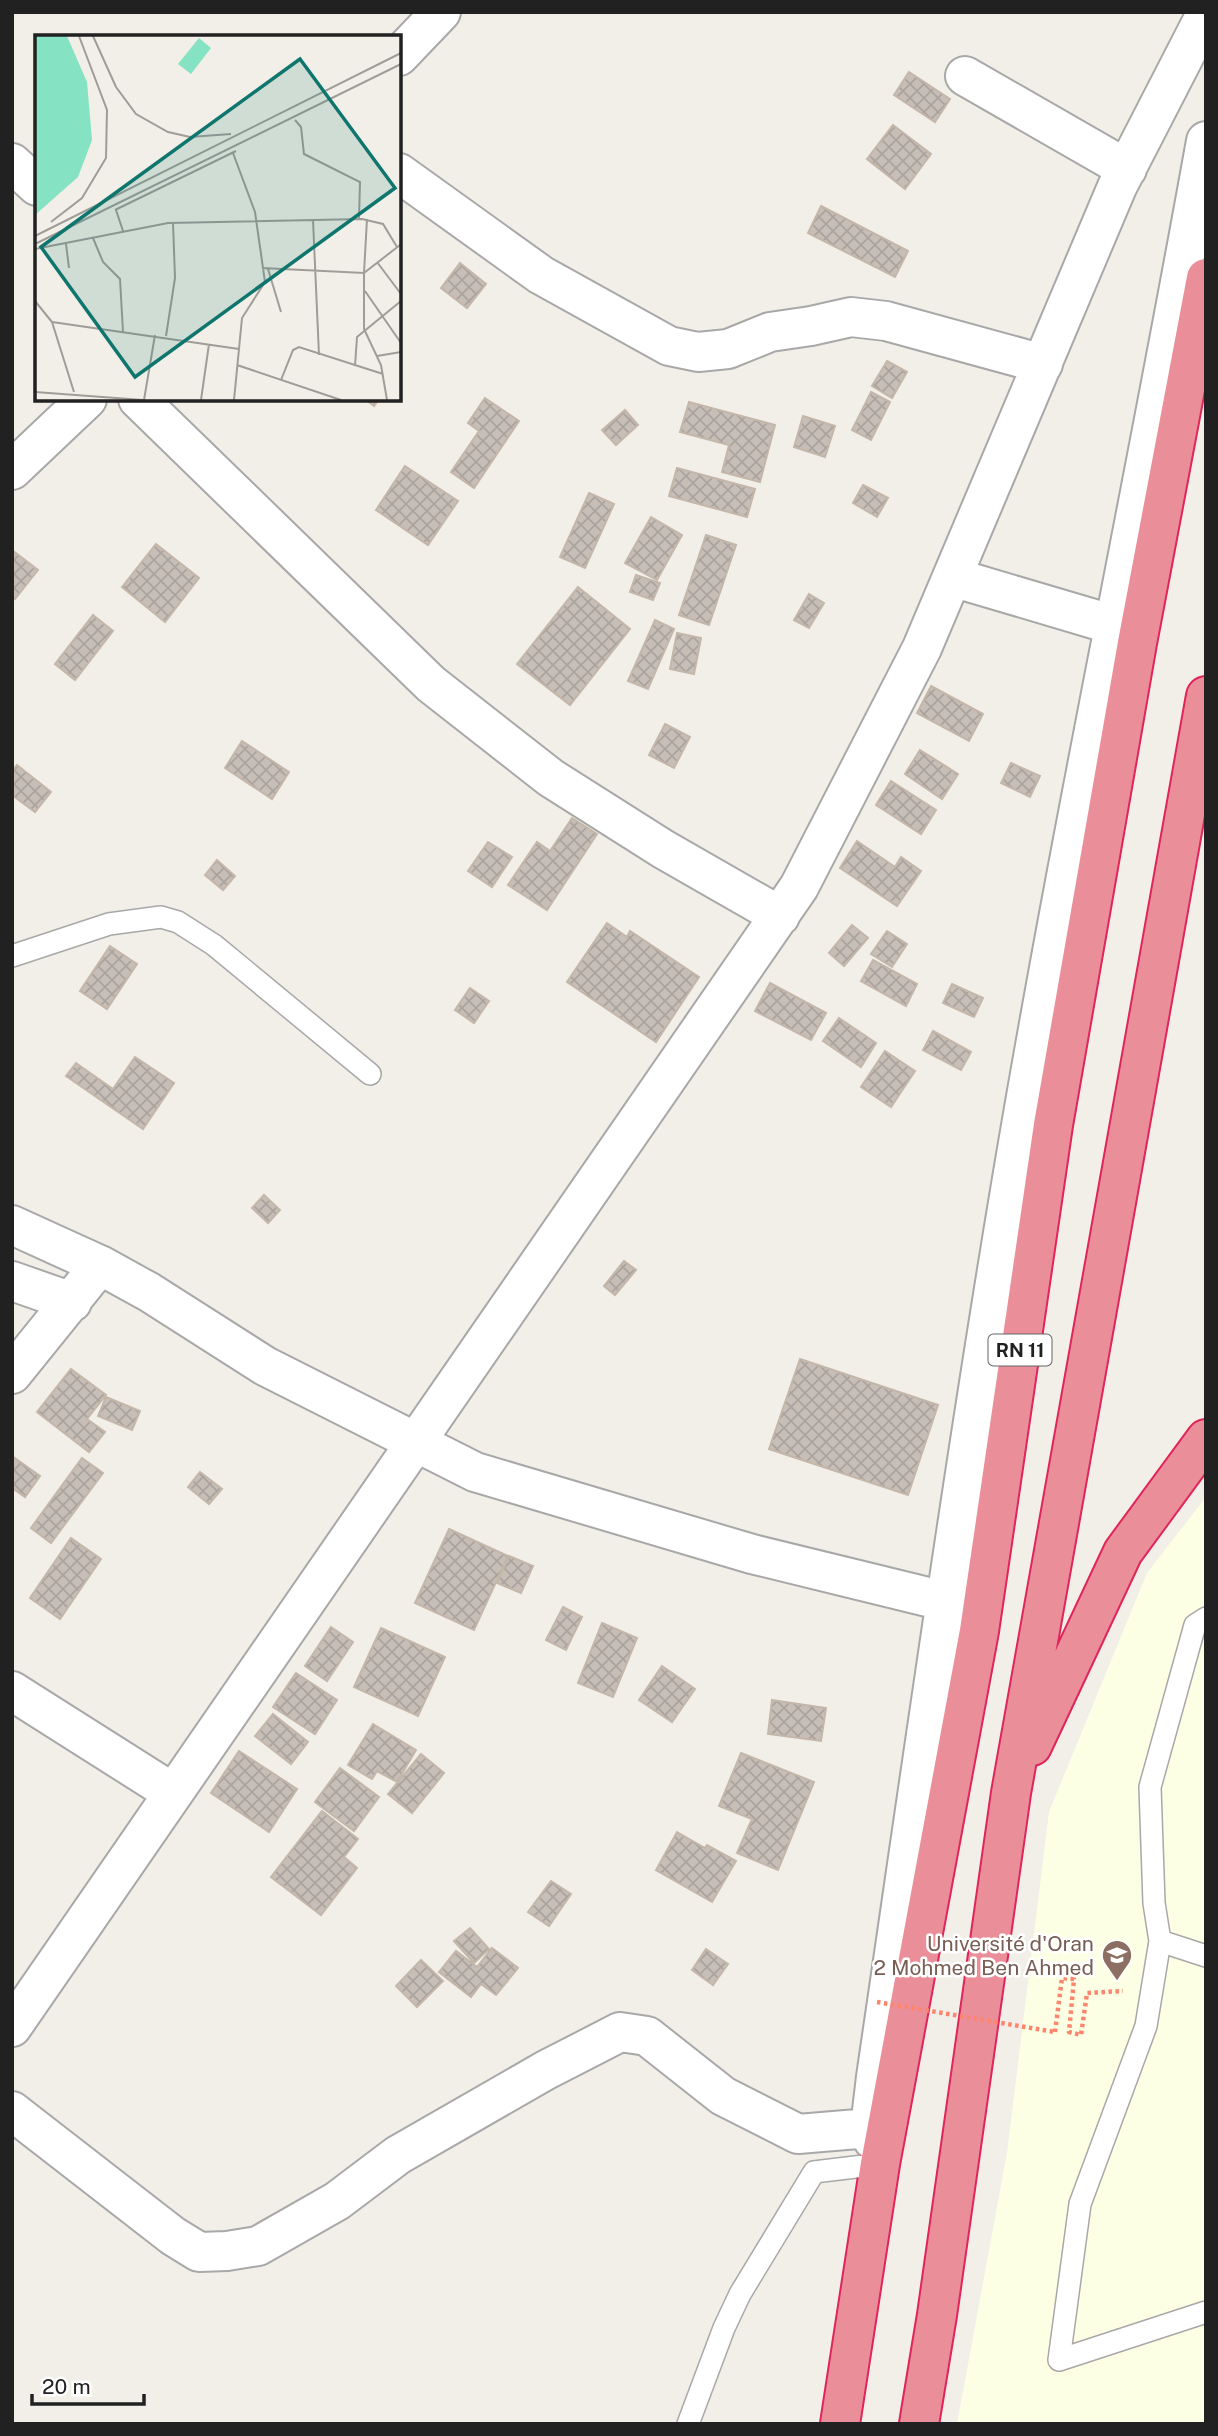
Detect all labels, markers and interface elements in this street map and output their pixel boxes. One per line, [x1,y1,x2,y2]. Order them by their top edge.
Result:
inset map [35,35,401,401]
road number: RN 11 [988,1334,1052,1366]
place label: Université d'Oran 2 Mohmed Ben Ahmed [873,1931,1094,1980]
school or university icon: Université d'Oran 2 Mohmed Ben Ahmed [1100,1938,1134,1982]
scale bar [32,2362,144,2406]
text: 20 m [42,2374,91,2399]

